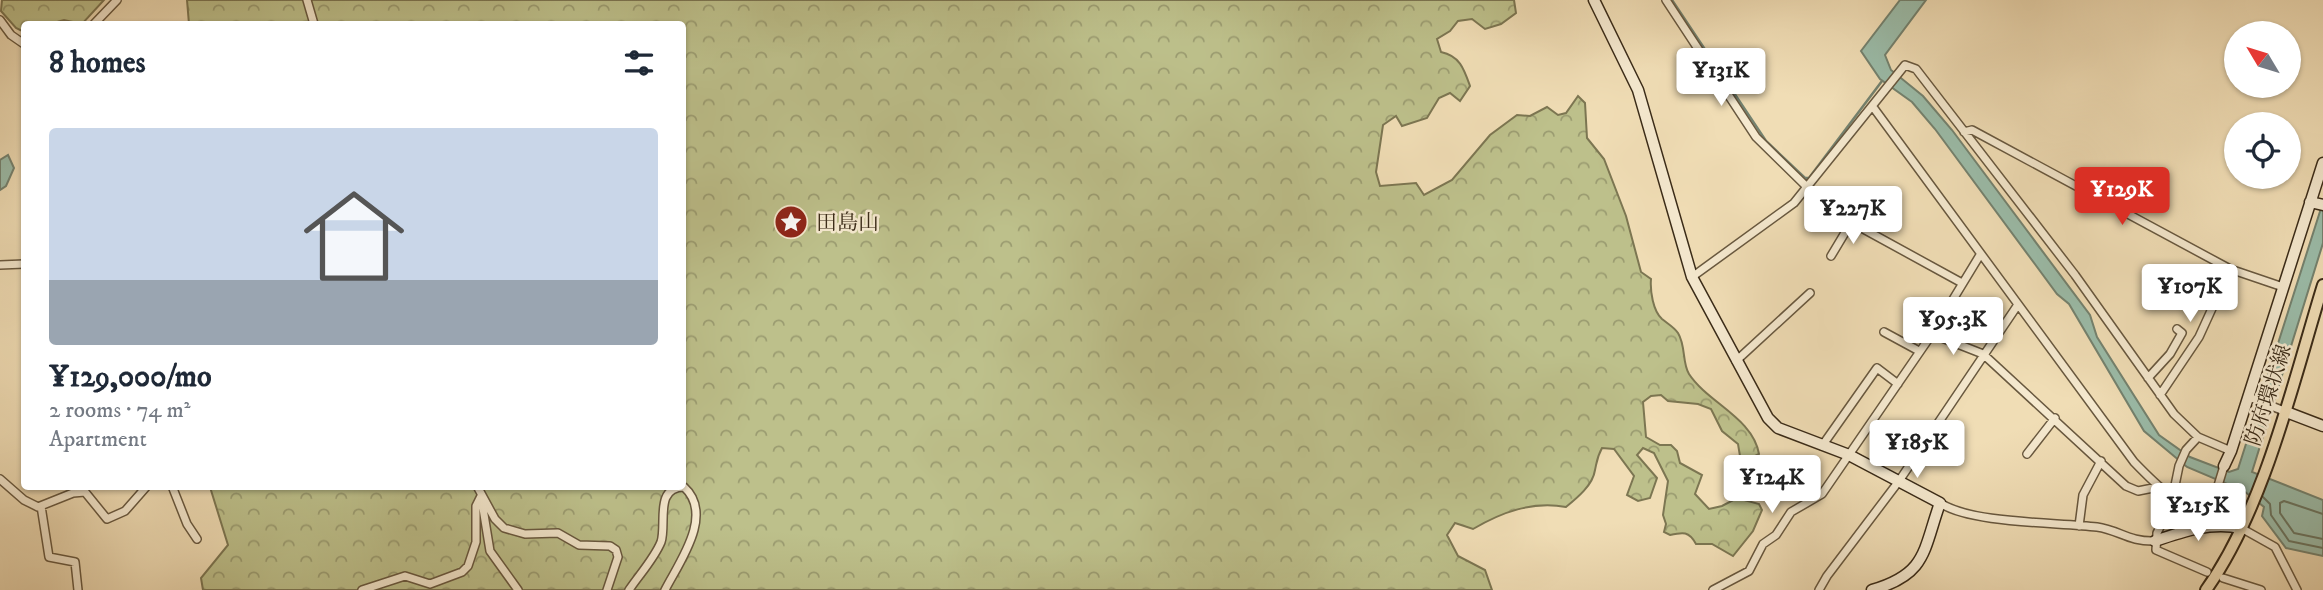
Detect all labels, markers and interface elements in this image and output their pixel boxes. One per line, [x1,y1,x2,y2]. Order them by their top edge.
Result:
north arrow [2224,21,2301,98]
map controls [2224,21,2301,189]
icon: filters [620,44,658,82]
text: 8 homes [49,45,146,82]
pin: ¥131K [1672,48,1770,108]
text: ¥131K [1692,56,1750,85]
button: locate [2224,112,2301,189]
pin: ¥129K [2073,168,2171,227]
icon: home [291,173,417,299]
text: ¥129K [2091,175,2153,204]
pin: ¥227K [1804,187,1902,246]
text: ¥227K [1820,194,1886,223]
place icon: 田島山 [772,203,810,241]
place label: 田島山 [816,210,879,236]
pin: ¥107K [2141,264,2239,324]
text: ¥107K [2158,272,2222,301]
pin: ¥95.3K [1896,298,2010,357]
text: ¥95.3K [1919,305,1987,334]
street label: 防府環状線 [2240,341,2298,449]
text: ¥129,000/mo [49,359,212,396]
text: 2 rooms · 74 m² [49,396,190,425]
pin: ¥185K [1868,420,1966,480]
text: Apartment [49,425,147,454]
text: ¥185K [1886,428,1948,457]
pin: ¥124K [1723,456,1821,515]
text: ¥124K [1740,463,1804,492]
pin: ¥215K [2149,484,2247,543]
text: ¥215K [2167,491,2229,520]

